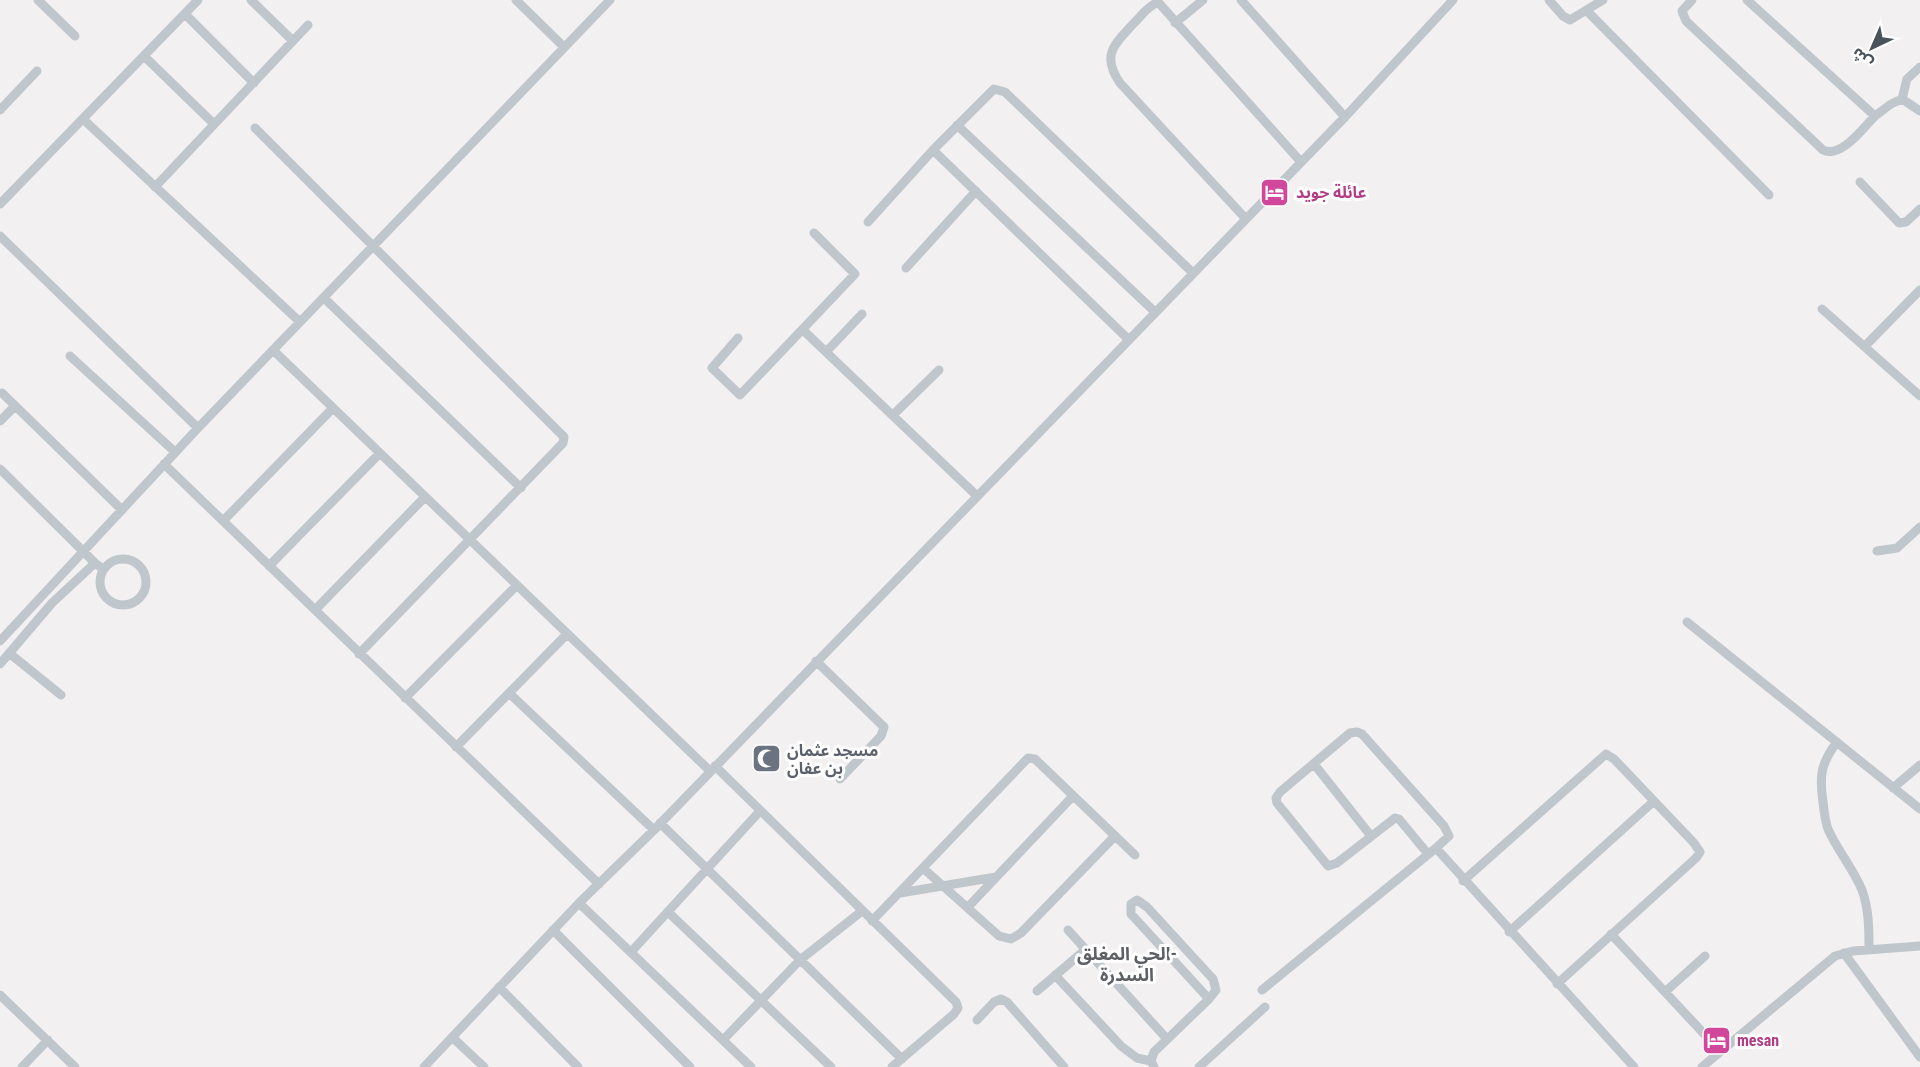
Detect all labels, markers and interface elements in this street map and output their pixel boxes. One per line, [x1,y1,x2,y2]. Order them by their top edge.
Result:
north arrow [1842,18,1902,78]
text: ش [1847,44,1876,73]
hotel icon: عائلة جويد [1259,176,1291,208]
place label: عائلة جويد [1296,183,1367,202]
place label: مسجد عثمان بن عفان [787,741,878,778]
mosque icon: مسجد عثمان بن عفان [750,743,782,775]
district label: الحي المغلق- السدرة [1077,943,1177,986]
hotel icon: mesan [1700,1024,1732,1056]
place label: mesan [1737,1031,1779,1050]

